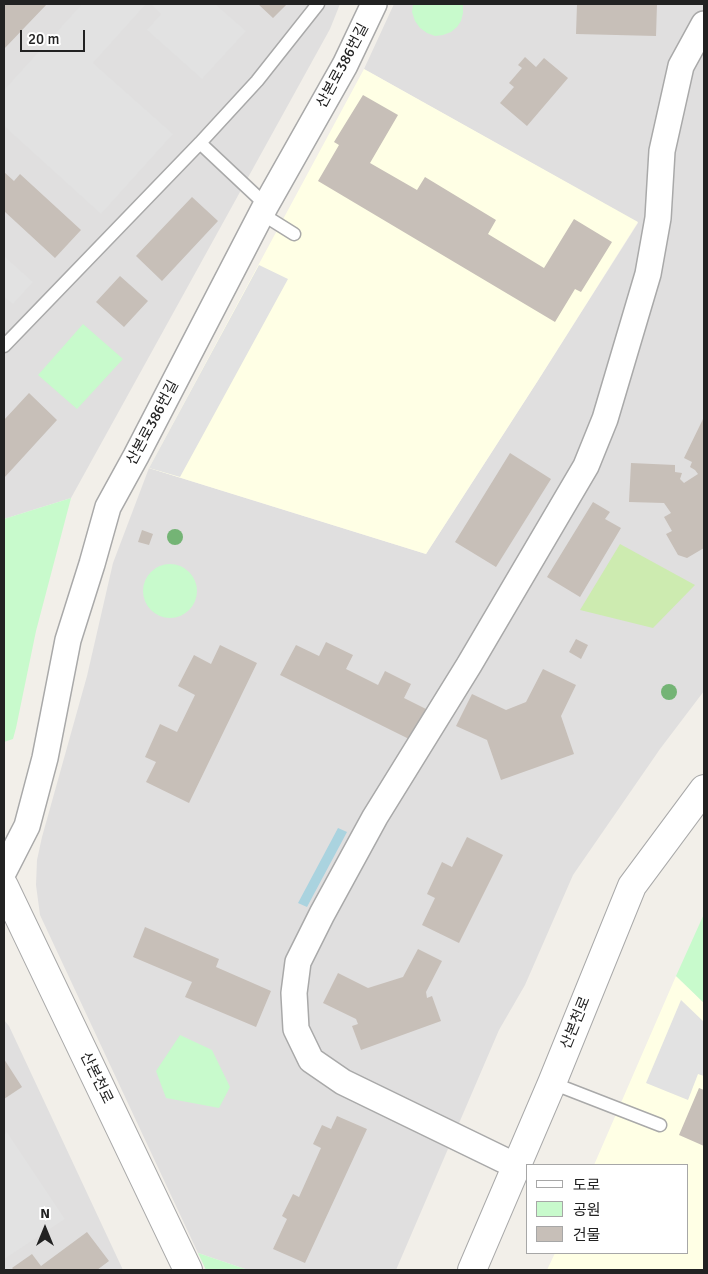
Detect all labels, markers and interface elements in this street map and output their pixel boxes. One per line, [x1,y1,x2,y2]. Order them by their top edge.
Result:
scale bar [22,20,88,52]
street label: 산본로386번길 [313,21,373,111]
text: 20 m [28,30,59,48]
street label: 산본로386번길 [123,378,183,468]
street label: 산본천로 [557,994,595,1052]
street label: 산본천로 [76,1049,116,1107]
legend [526,1164,688,1254]
text: 도로 [573,1176,601,1194]
text: 공원 [573,1201,601,1219]
north arrow [20,1204,70,1254]
text: N [40,1205,50,1222]
text: 건물 [573,1226,601,1244]

